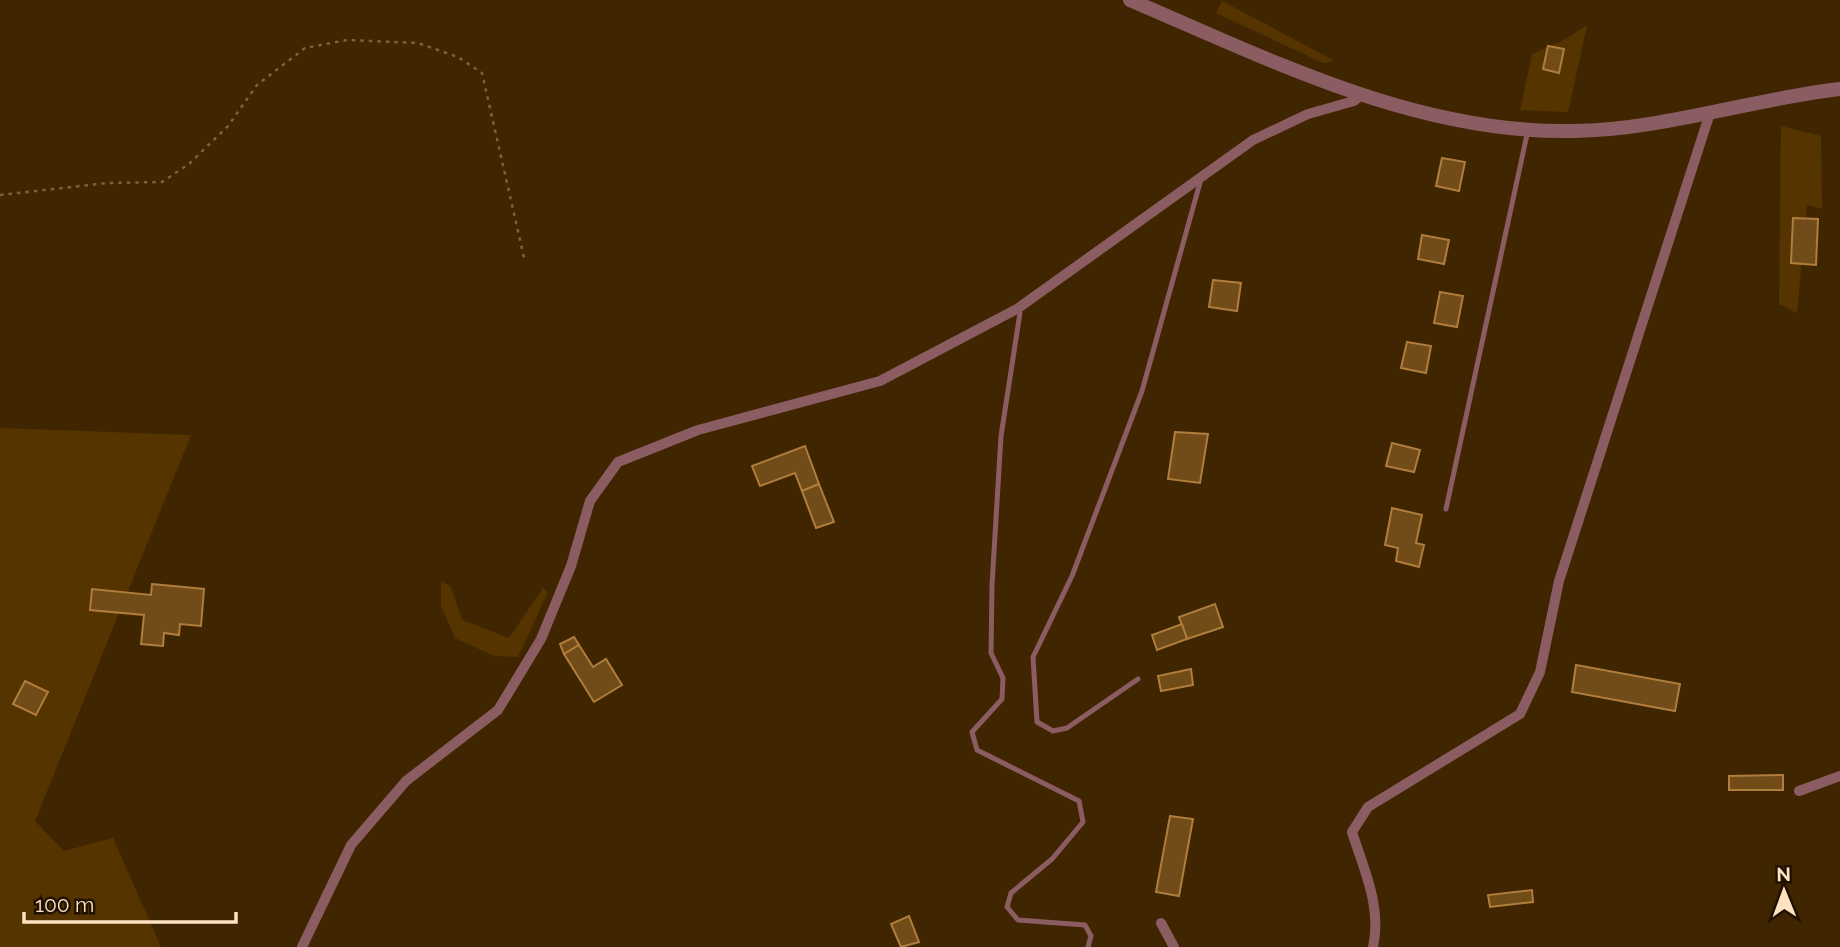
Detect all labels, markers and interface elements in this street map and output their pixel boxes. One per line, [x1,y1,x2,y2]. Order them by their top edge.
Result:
north arrow [1749,856,1819,926]
text: N [1776,863,1791,885]
scale bar [24,880,236,924]
text: 100 m [35,892,94,917]

